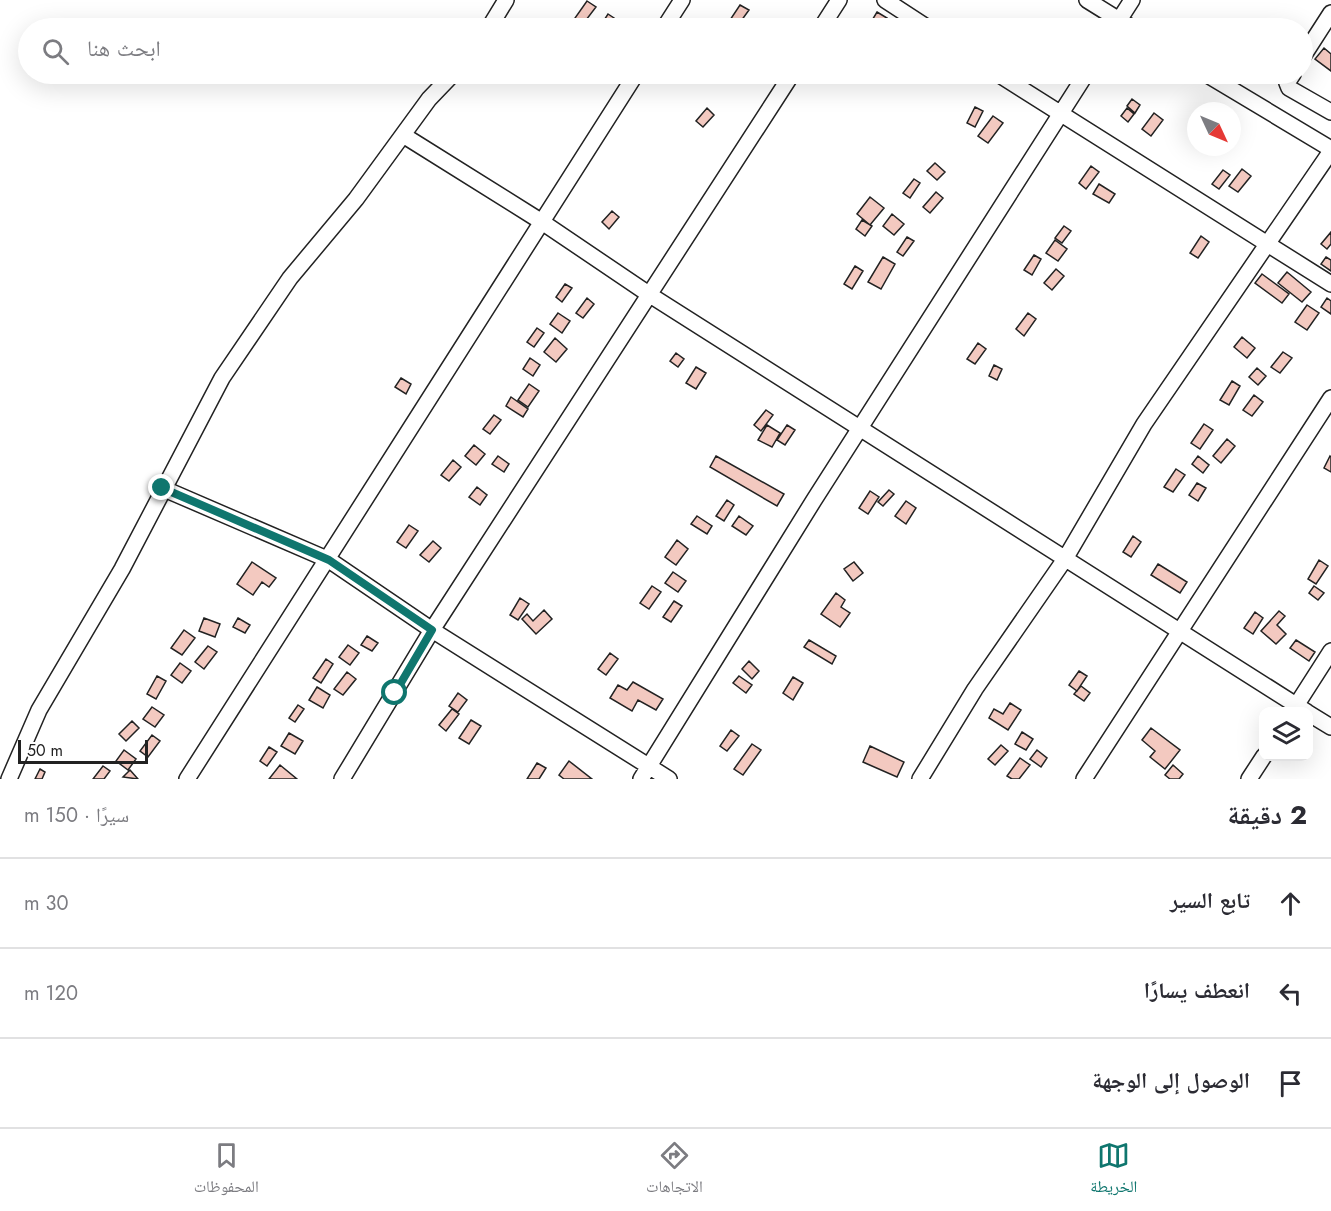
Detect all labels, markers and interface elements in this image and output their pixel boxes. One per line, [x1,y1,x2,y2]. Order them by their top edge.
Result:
search box [18,18,1313,84]
text: ابحث هنا [87,32,161,64]
icon: search [39,35,72,68]
north arrow [1187,102,1241,156]
route end [148,474,174,500]
route start [381,679,407,705]
map controls [1259,707,1313,761]
button: layers [1259,707,1313,761]
scale bar [18,737,148,764]
text: 50 m [27,739,63,762]
text: 2 دقيقة [1228,796,1307,834]
text: سيرًا · 150 m [24,801,129,830]
text: تابع السير [1170,884,1250,916]
icon: ahead [1274,887,1307,920]
text: 30 m [24,889,69,918]
text: انعطف يسارًا [1144,974,1250,1006]
icon: left [1274,977,1307,1010]
text: 120 m [24,979,78,1008]
text: الوصول إلى الوجهة [1092,1064,1250,1096]
icon: arrive [1274,1067,1307,1100]
tab: المحفوظات [194,1139,259,1202]
tab: الاتجاهات [646,1139,703,1202]
tab: الخريطة [1090,1139,1137,1202]

